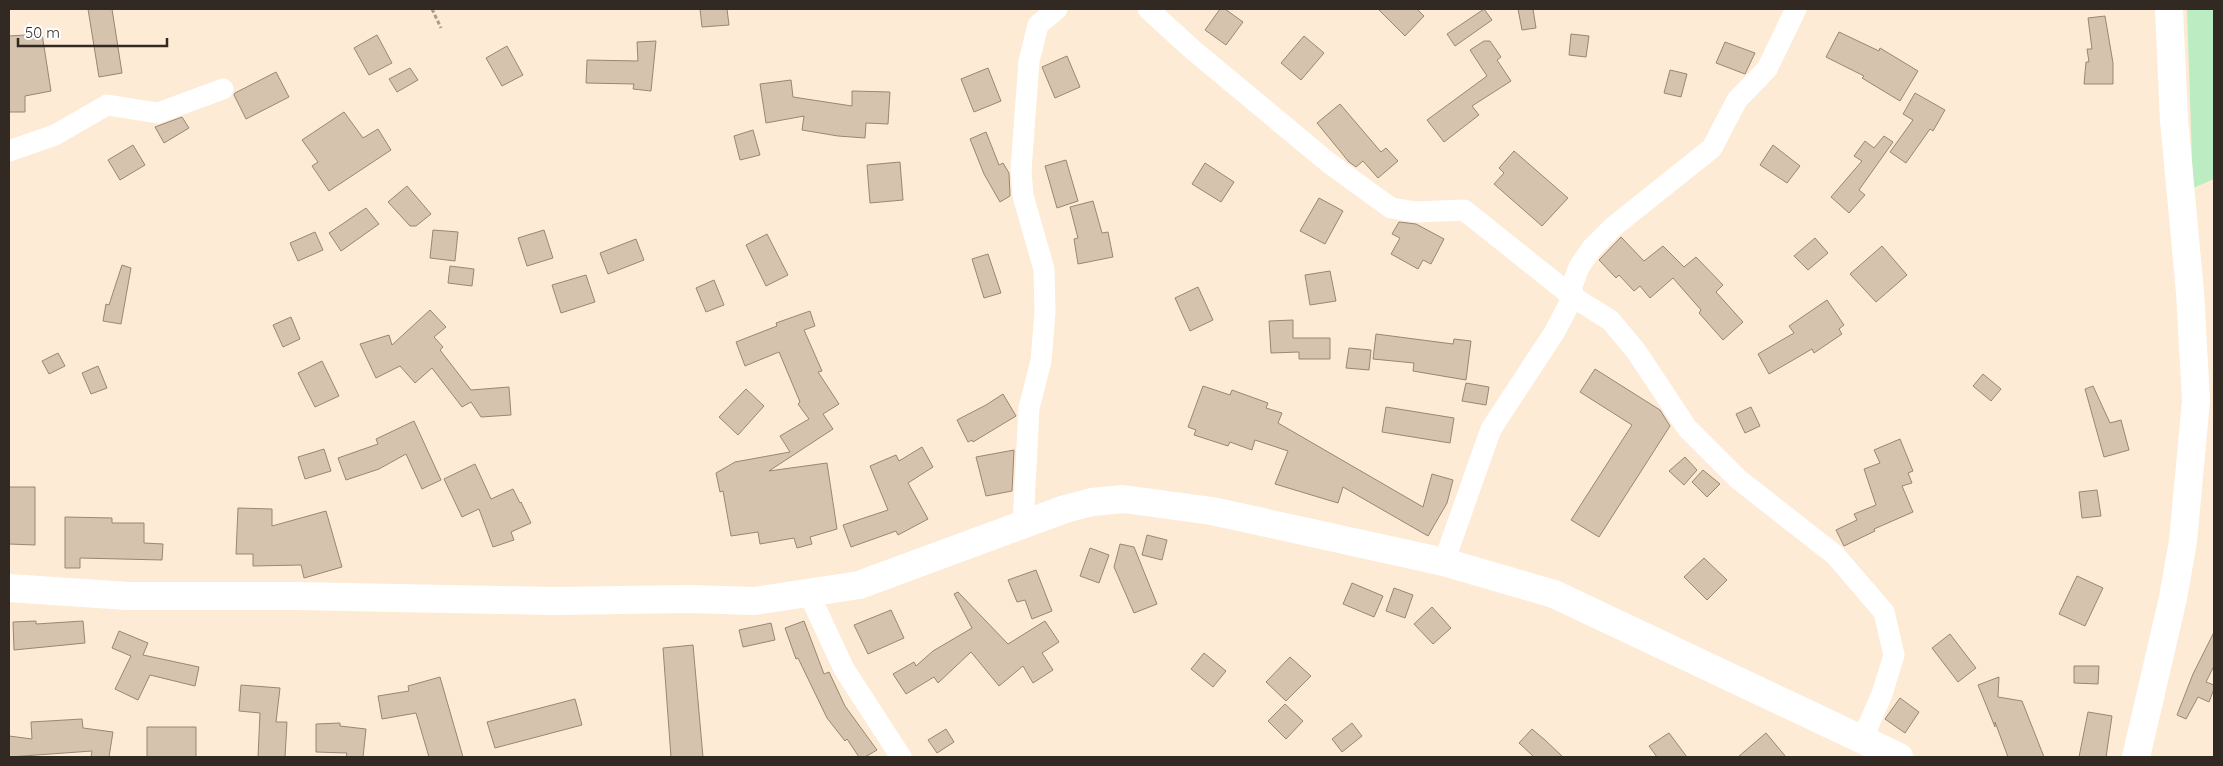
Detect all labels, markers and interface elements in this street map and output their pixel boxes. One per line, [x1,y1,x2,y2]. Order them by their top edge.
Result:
scale bar [18,15,166,47]
text: 50 m [25,23,60,42]

